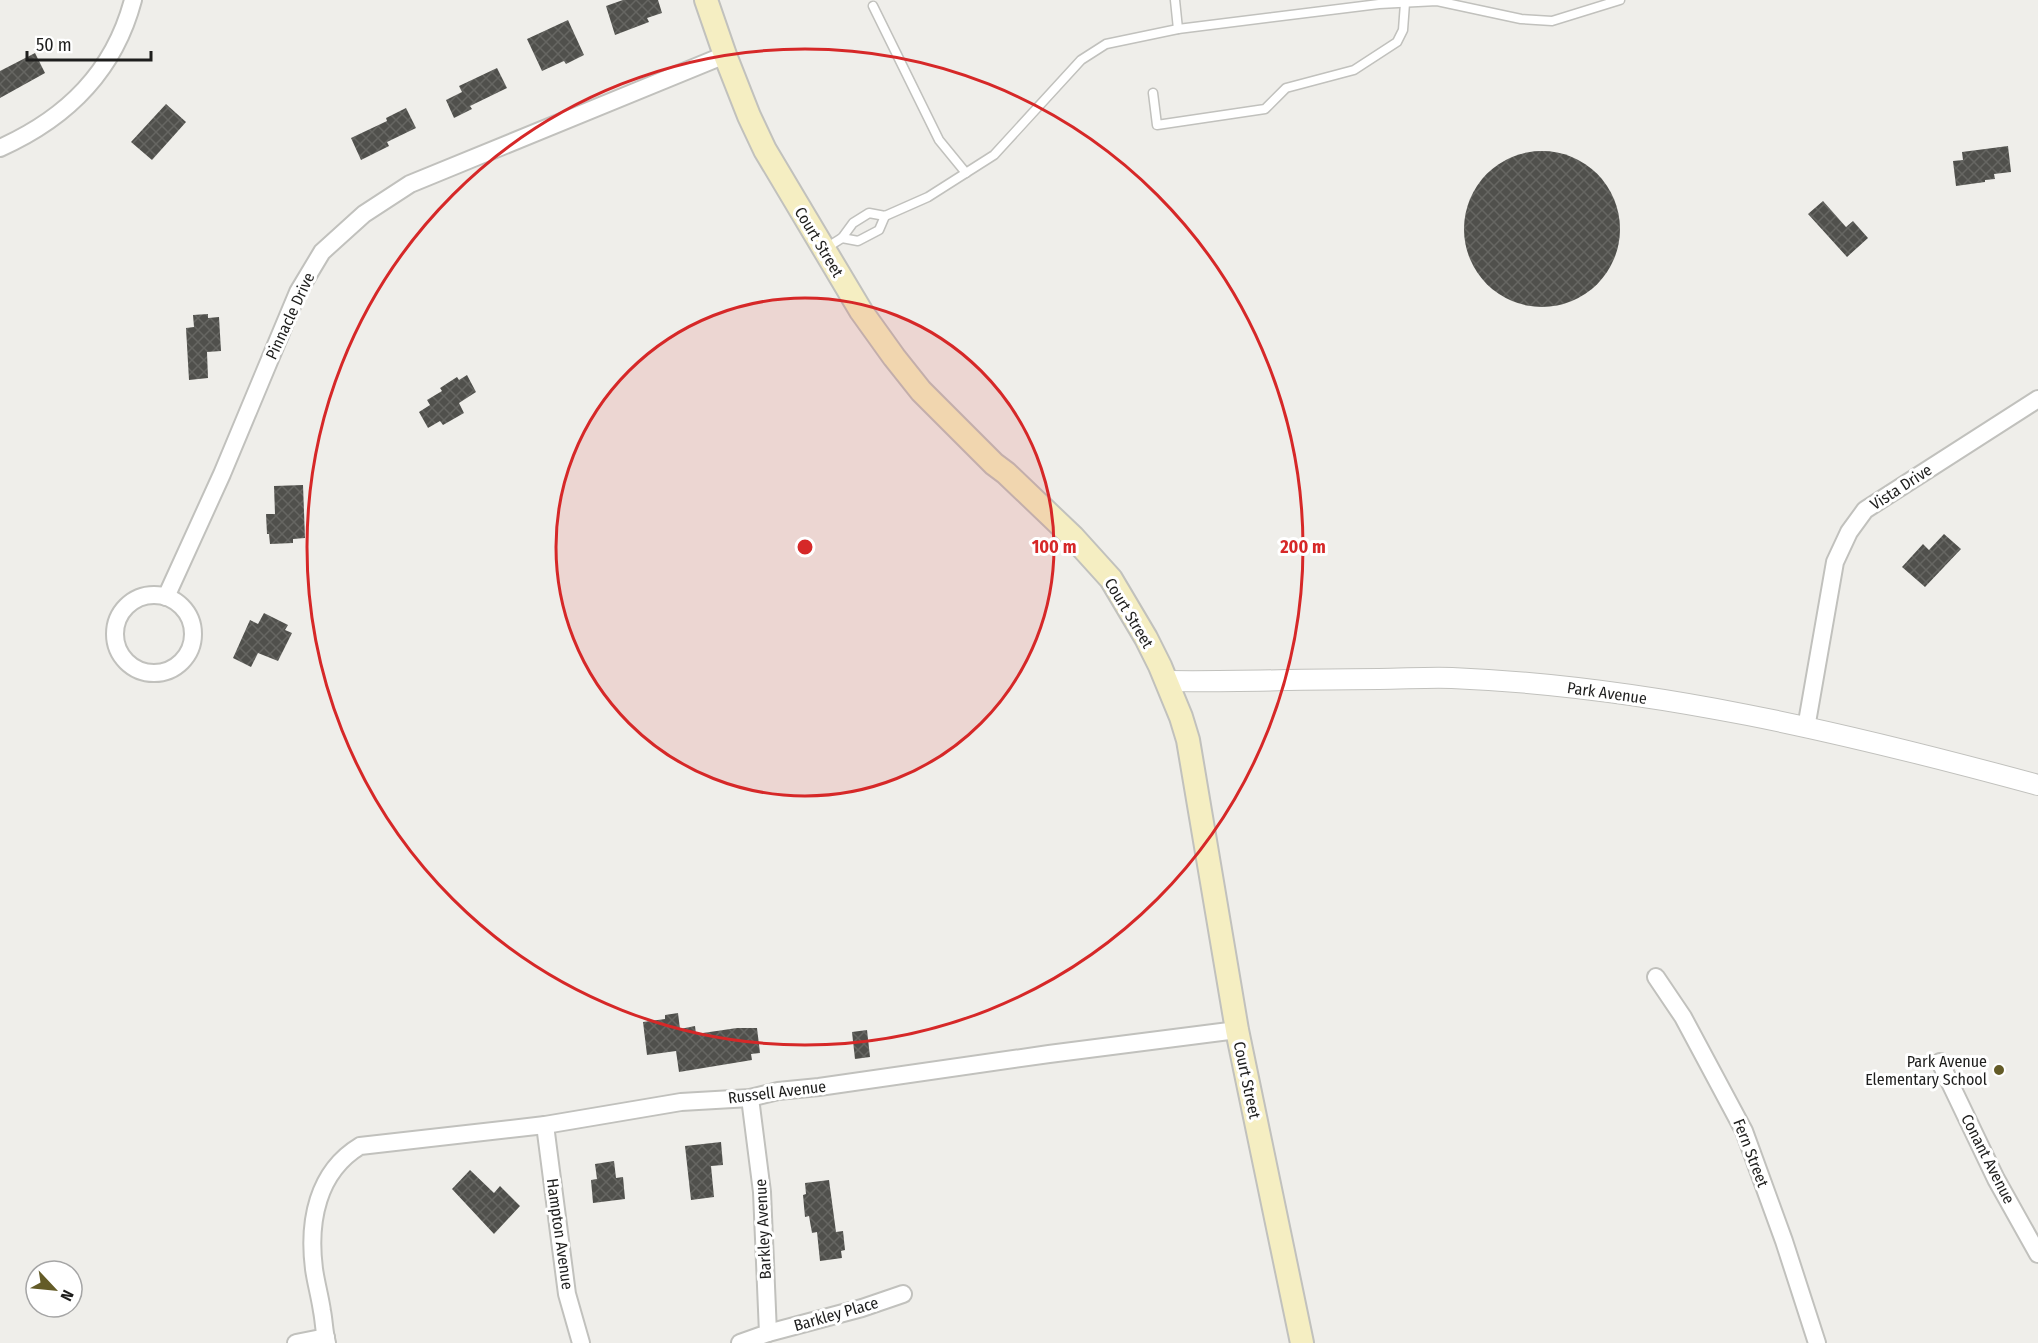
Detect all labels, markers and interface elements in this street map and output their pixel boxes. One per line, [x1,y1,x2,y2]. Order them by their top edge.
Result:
scale bar [27,24,152,62]
text: 50 m [36,34,72,56]
street label: Court Street [791,203,848,281]
street label: Pinnacle Drive [262,269,318,362]
street label: Vista Drive [1867,460,1935,514]
text: 100 m [1032,536,1076,558]
text: 200 m [1279,536,1326,558]
centre of rings [795,537,815,557]
street label: Court Street [1101,574,1158,652]
street label: Park Avenue [1566,678,1648,708]
street label: Court Street [1230,1040,1265,1121]
place label: Park Avenue Elementary School [1865,1052,1987,1089]
marker: Park Avenue Elementary School [1992,1063,2006,1077]
street label: Russell Avenue [727,1077,827,1107]
street label: Conant Avenue [1957,1111,2019,1207]
street label: Fern Street [1729,1116,1773,1190]
street label: Hampton Avenue [543,1177,577,1291]
street label: Barkley Avenue [751,1178,775,1280]
north arrow [24,1259,84,1319]
text: N [56,1287,78,1304]
street label: Barkley Place [791,1293,881,1335]

